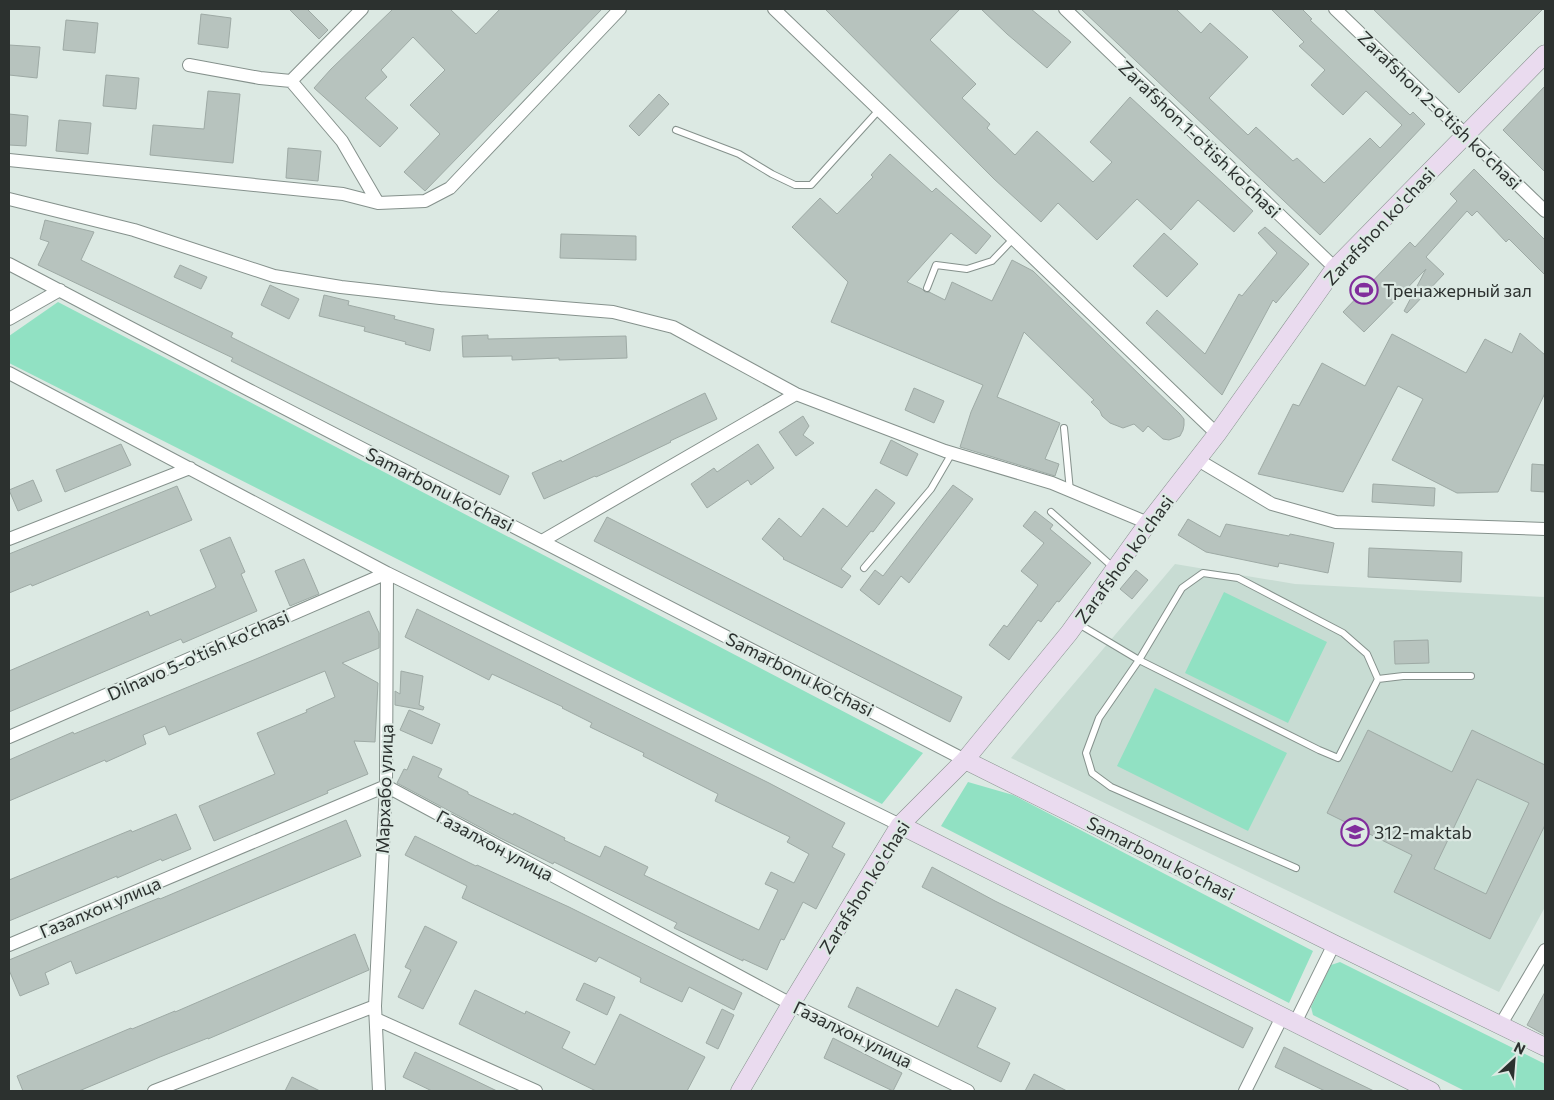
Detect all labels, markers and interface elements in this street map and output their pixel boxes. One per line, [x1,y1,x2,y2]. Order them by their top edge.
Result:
street label: Zarafshon 2-o'tish ko'chasi [1354,26,1526,194]
street label: Zarafshon 1-o'tish ko'chasi [1114,56,1286,222]
street label: Zarafshon ko'chasi [1319,163,1439,289]
sports icon: Тренажерный зал [1349,275,1379,305]
place label: Тренажерный зал [1383,279,1532,301]
street label: Samarbonu ko'chasi [363,442,517,536]
street label: Zarafshon ko'chasi [1070,491,1178,627]
street label: Dilnavo 5-o'tish ko'chasi [104,605,292,705]
street label: Samarbonu ko'chasi [723,627,877,721]
street label: Мархабо улица [371,724,397,854]
street label: Газалхон улица [433,805,557,885]
street label: Samarbonu ko'chasi [1084,811,1238,905]
street label: Zarafshon ko'chasi [814,816,914,958]
school or university icon: 312-maktab [1340,817,1370,847]
place label: 312-maktab [1374,821,1472,843]
street label: Газалхон улица [36,872,164,942]
street label: Газалхон улица [790,996,916,1072]
north arrow [1489,1035,1539,1085]
text: N [1511,1038,1528,1058]

